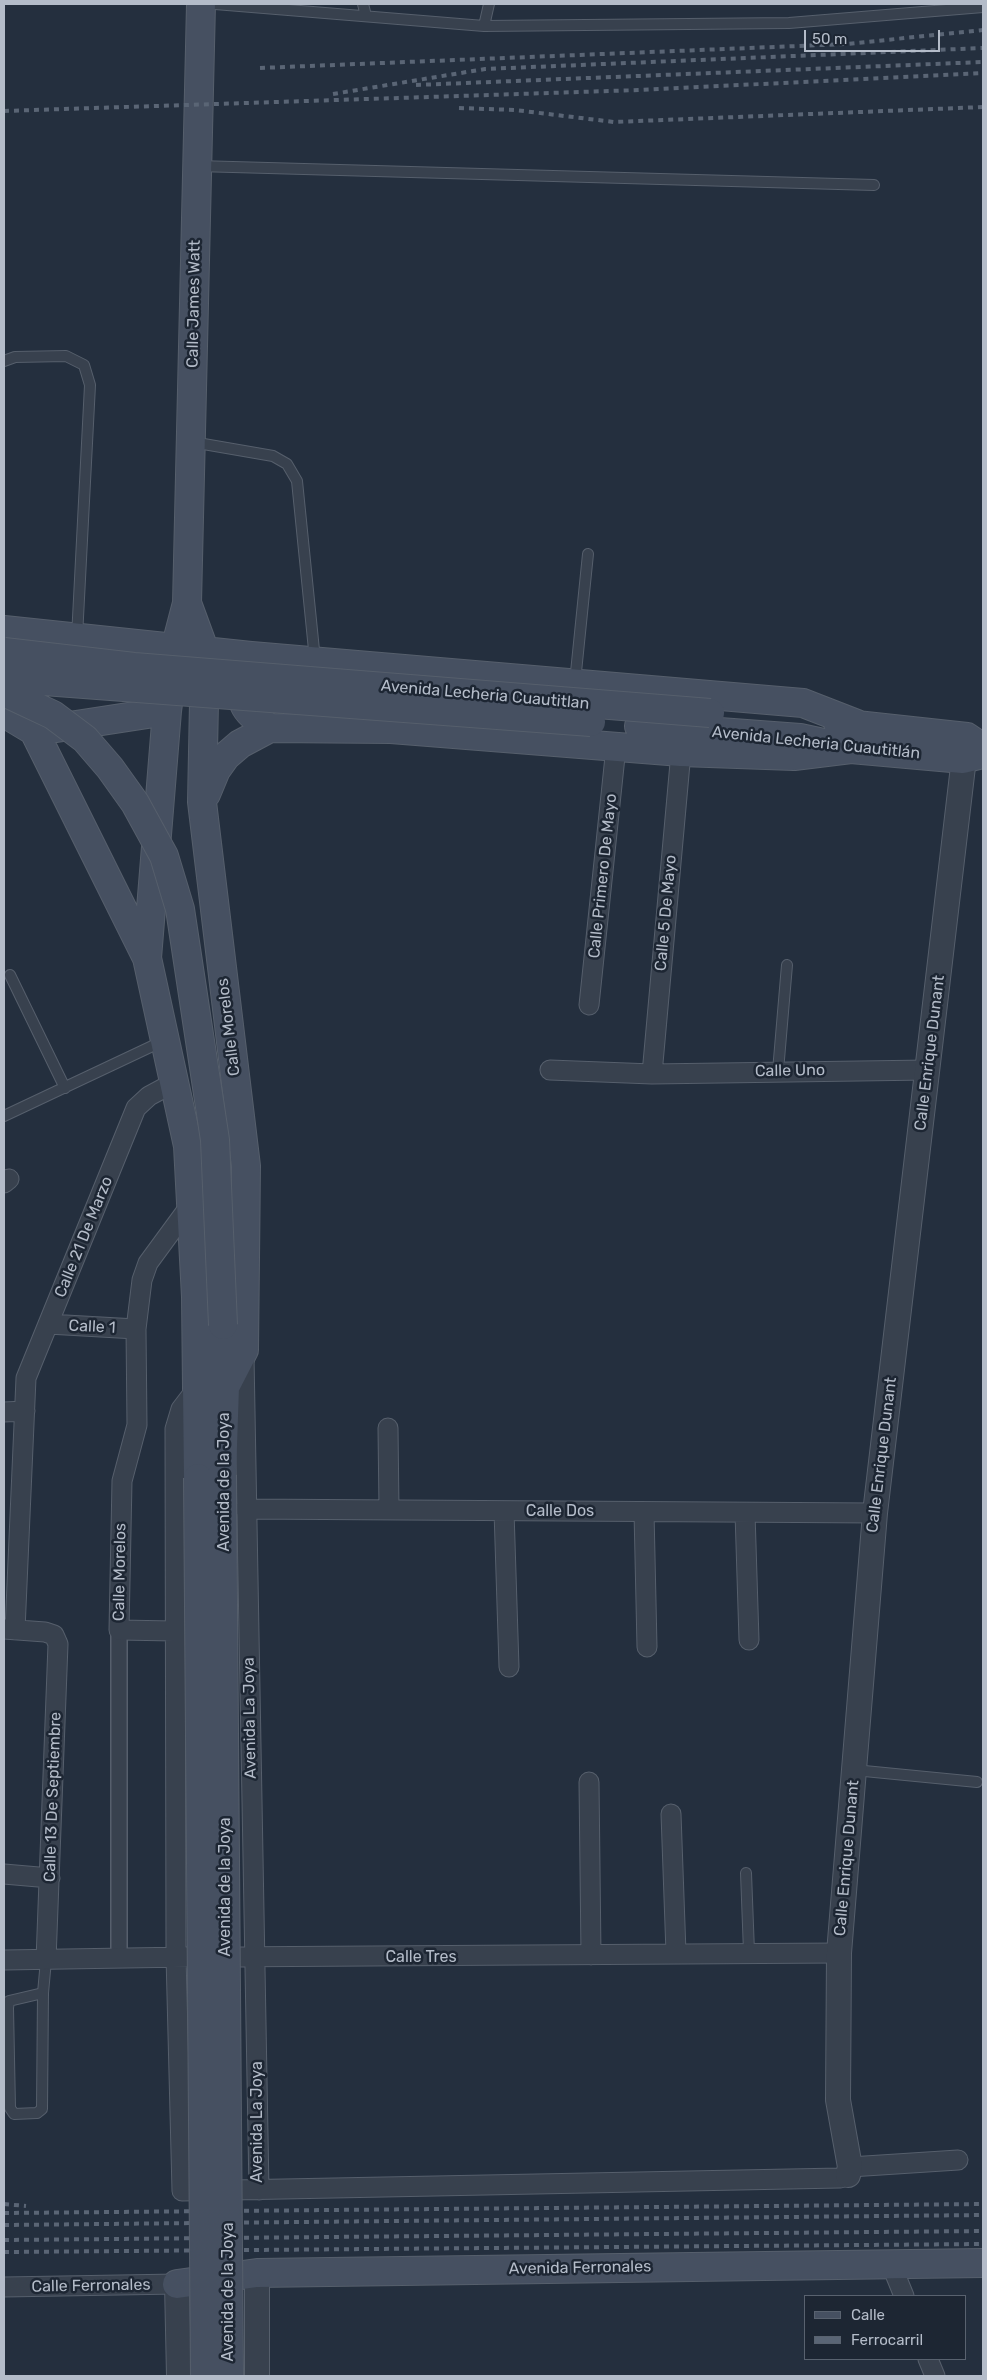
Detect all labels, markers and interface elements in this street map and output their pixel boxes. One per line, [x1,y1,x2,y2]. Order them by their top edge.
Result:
scale bar [807,20,943,52]
text: 50 m [812,30,847,48]
street label: Calle James Watt [183,240,205,368]
street label: Avenida Lecheria Cuautitlan [380,676,590,714]
street label: Avenida Lecheria Cuautitlán [711,723,921,763]
street label: Calle Primero De Mayo [585,793,621,959]
street label: Calle 5 De Mayo [651,854,681,972]
street label: Calle Enrique Dunant [911,974,949,1132]
street label: Calle Morelos [213,977,245,1077]
street label: Calle Uno [755,1061,825,1081]
street label: Calle 21 De Marzo [51,1174,117,1300]
street label: Calle 1 [68,1316,116,1338]
street label: Calle Enrique Dunant [863,1376,901,1534]
street label: Avenida de la Joya [214,1413,234,1551]
street label: Calle Dos [526,1501,594,1521]
street label: Calle Morelos [110,1523,130,1621]
street label: Avenida La Joya [239,1657,261,1779]
street label: Calle 13 De Septiembre [40,1711,66,1883]
street label: Calle Enrique Dunant [831,1779,863,1937]
street label: Avenida de la Joya [215,1818,235,1956]
street label: Calle Tres [385,1947,457,1967]
street label: Avenida La Joya [247,2061,267,2183]
street label: Avenida de la Joya [218,2223,238,2361]
street label: Avenida Ferronales [509,2257,651,2279]
street label: Calle Ferronales [31,2275,151,2297]
legend [804,2295,967,2360]
text: Calle [851,2306,885,2324]
text: Ferrocarril [851,2331,923,2349]

